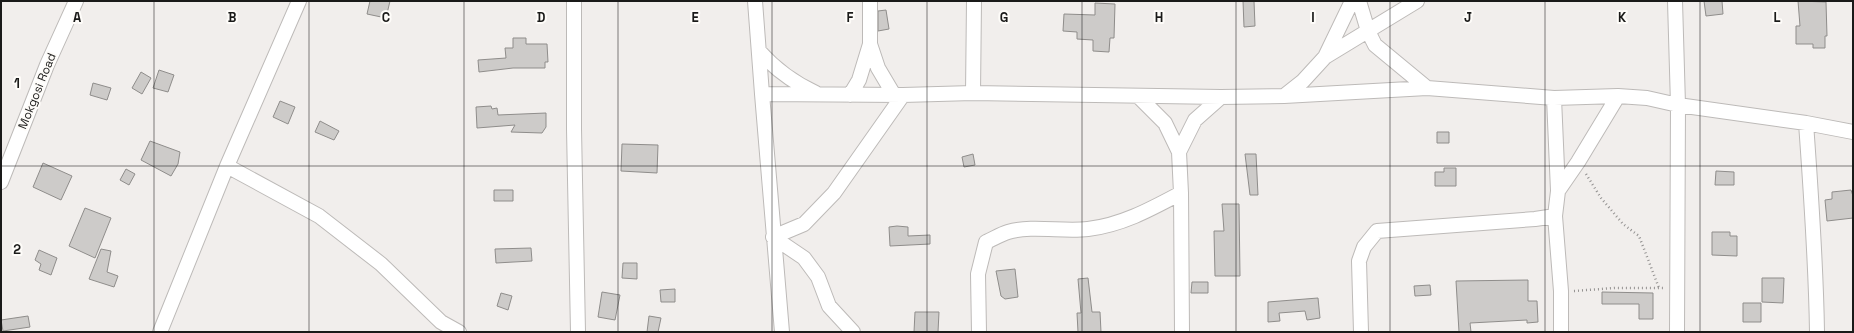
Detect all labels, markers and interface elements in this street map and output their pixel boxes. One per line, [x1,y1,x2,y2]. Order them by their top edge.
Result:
text: A [73,9,82,26]
text: B [228,9,237,26]
text: C [382,9,390,26]
text: D [537,9,546,26]
text: E [691,9,699,26]
text: F [847,9,854,26]
text: G [1000,9,1008,26]
text: H [1155,9,1163,26]
text: I [1311,9,1315,26]
text: J [1464,9,1472,26]
text: K [1618,9,1627,26]
text: L [1773,9,1781,26]
street label: Mokgosi Road [14,51,60,131]
text: 1 [14,75,20,92]
text: 2 [13,241,21,258]

